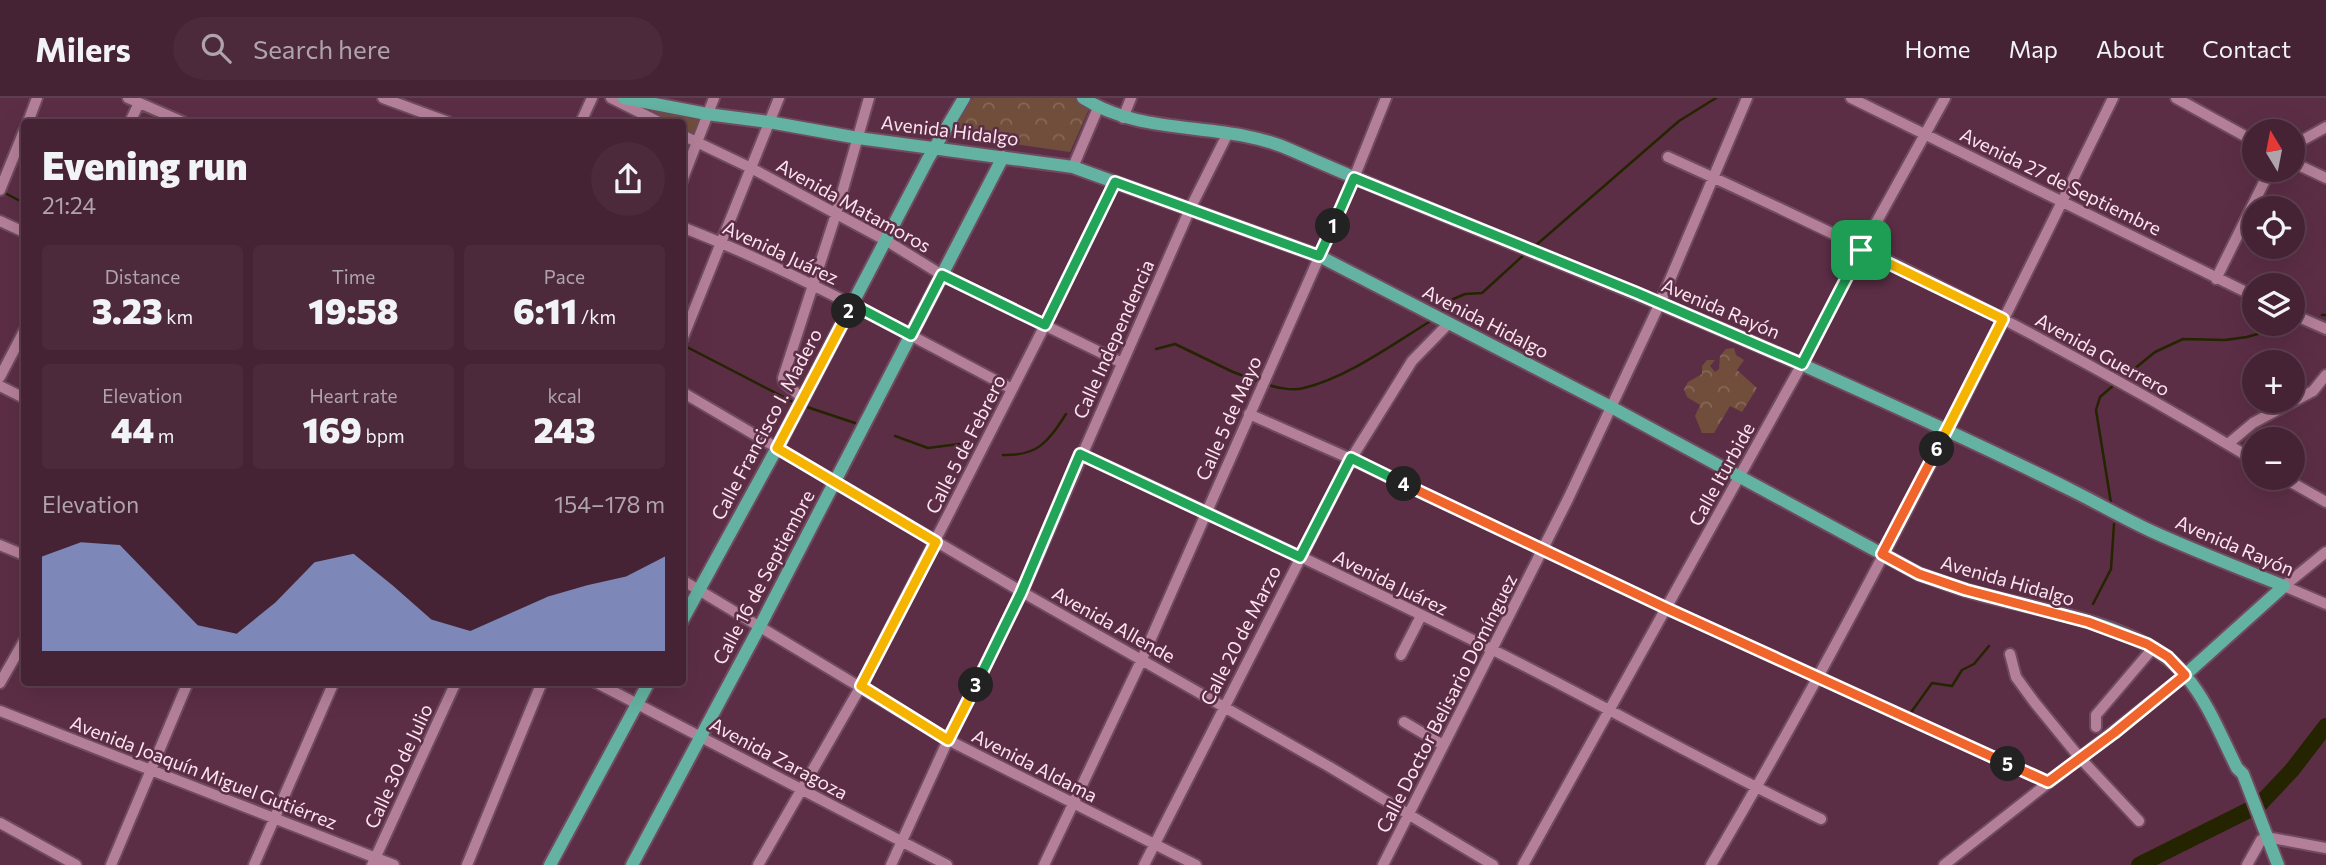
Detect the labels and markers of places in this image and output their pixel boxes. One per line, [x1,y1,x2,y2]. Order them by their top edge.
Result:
pin: 1 [1316,208,1350,244]
pin [1831,220,1891,280]
pin: 2 [832,294,866,328]
pin: 6 [1920,432,1954,466]
pin: 4 [1386,466,1422,502]
pin: 3 [958,668,993,702]
pin: 5 [1990,746,2025,782]

